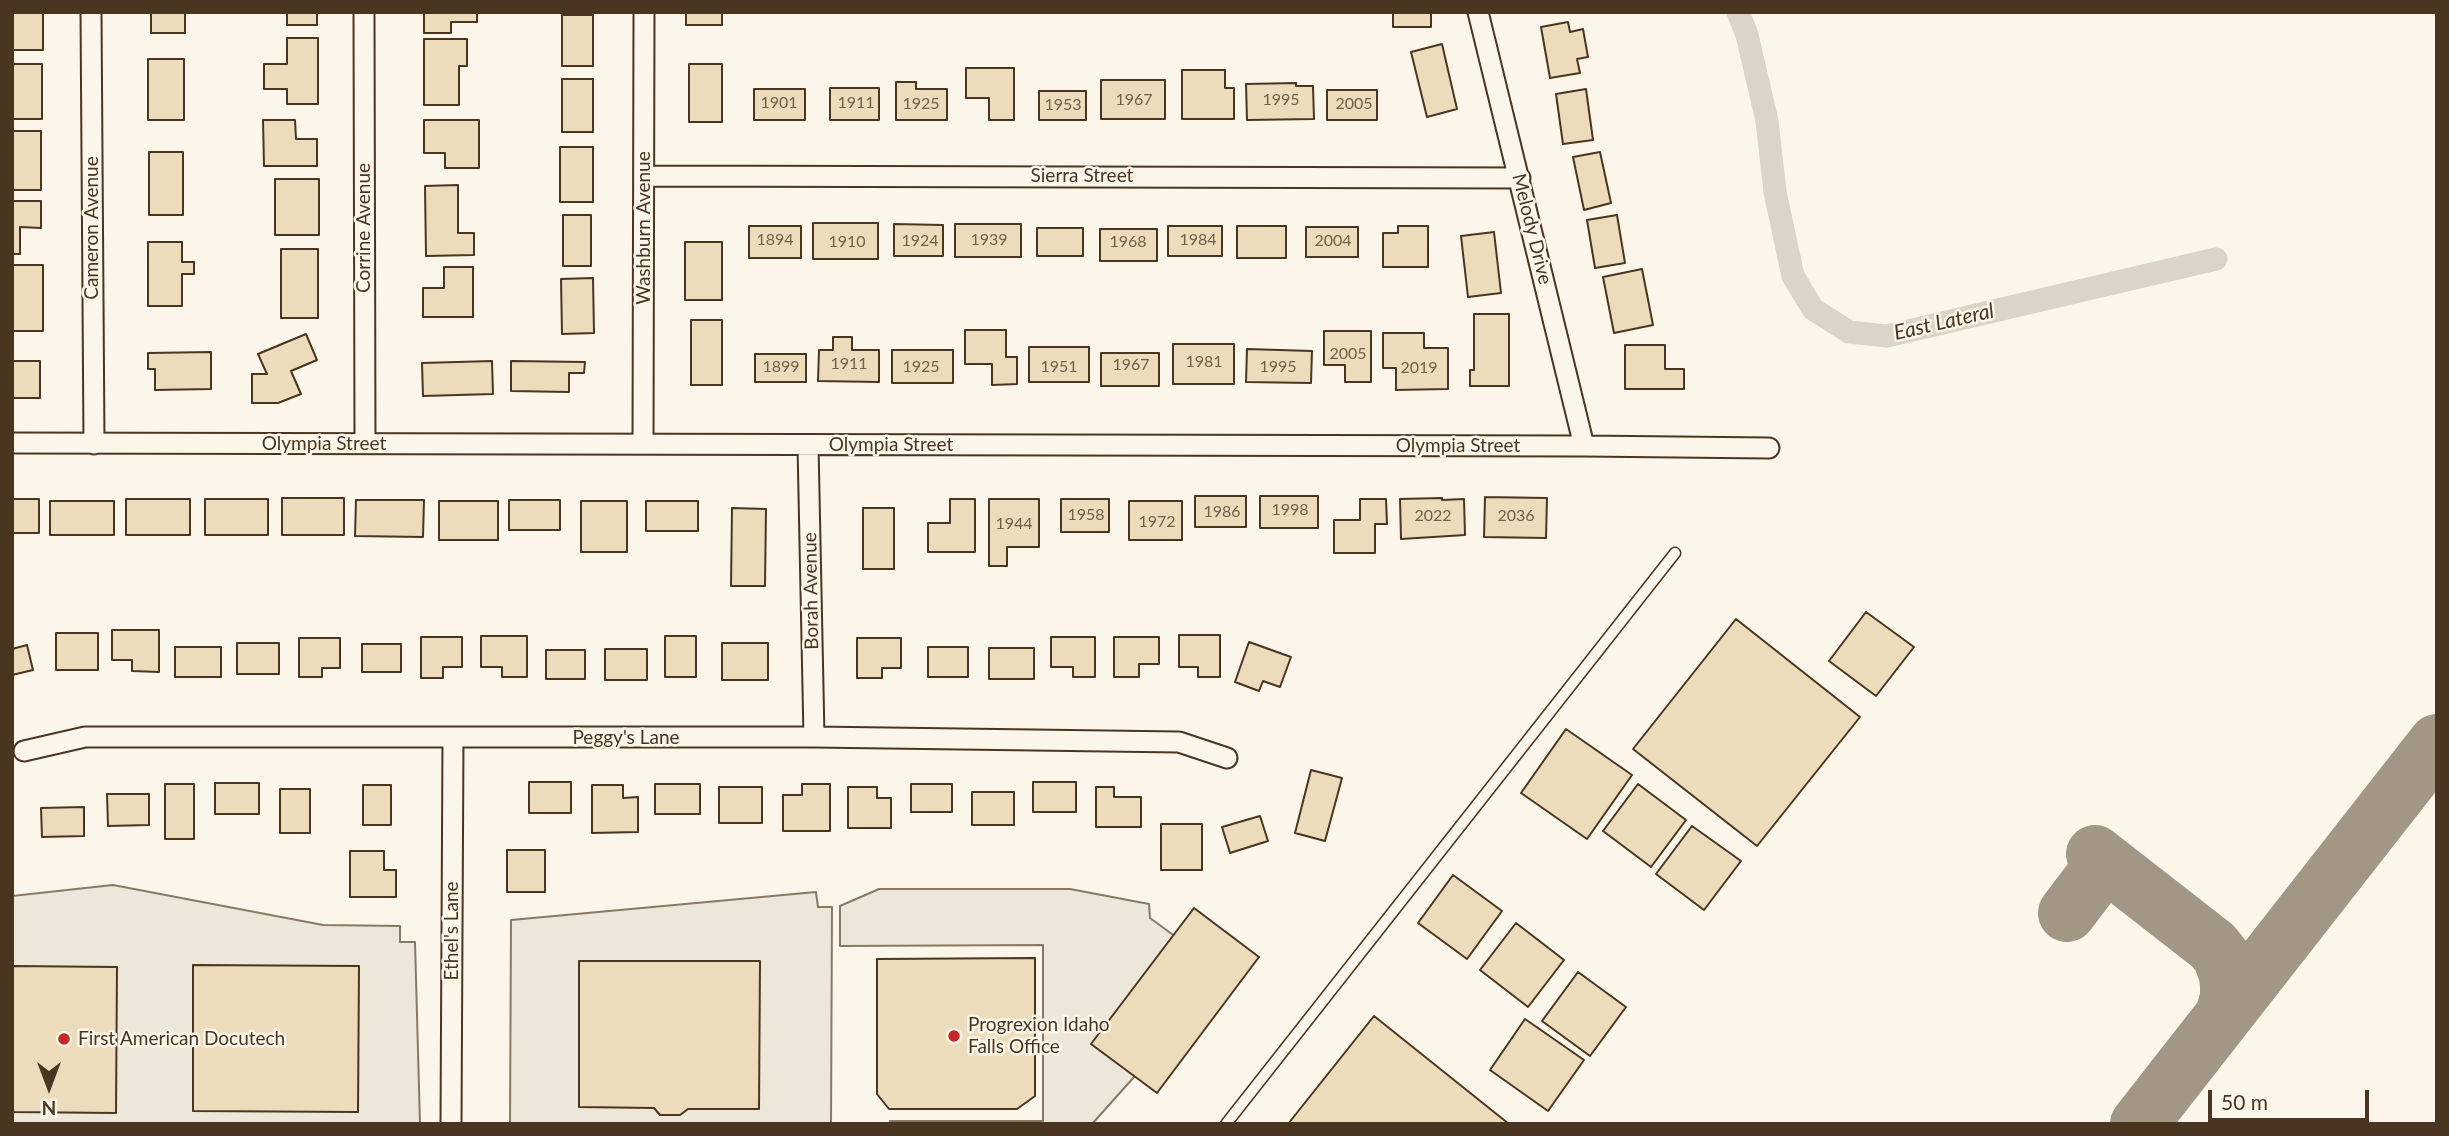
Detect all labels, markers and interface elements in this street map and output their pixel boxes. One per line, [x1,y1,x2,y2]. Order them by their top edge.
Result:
house number: 1967 [1115,90,1153,110]
house number: 1995 [1262,90,1300,110]
house number: 1901 [760,93,798,113]
house number: 1911 [837,93,875,113]
house number: 1925 [902,94,940,114]
house number: 2005 [1335,94,1373,114]
house number: 1953 [1044,95,1082,115]
street label: Washburn Avenue [633,151,655,305]
street label: Cameron Avenue [81,156,103,300]
street label: Corrine Avenue [353,163,375,293]
street label: Sierra Street [1031,165,1133,187]
street label: Melody Drive [1507,171,1557,287]
house number: 1894 [756,230,794,250]
house number: 1939 [970,230,1008,250]
house number: 1984 [1179,230,1217,250]
house number: 1924 [901,231,939,251]
house number: 2004 [1314,231,1352,251]
house number: 1910 [828,232,866,252]
house number: 1968 [1109,232,1147,252]
water label: East Lateral [1891,298,1997,346]
house number: 2005 [1329,344,1367,364]
house number: 1981 [1185,352,1223,372]
house number: 1911 [830,354,868,374]
house number: 1967 [1112,355,1150,375]
house number: 1899 [762,357,800,377]
house number: 1925 [902,357,940,377]
house number: 1951 [1040,357,1078,377]
house number: 1995 [1259,357,1297,377]
house number: 2019 [1400,358,1438,378]
street label: Olympia Street [262,433,386,455]
street label: Olympia Street [829,434,953,456]
street label: Olympia Street [1396,435,1520,457]
house number: 1998 [1271,500,1309,520]
house number: 1986 [1203,502,1241,522]
house number: 1958 [1067,505,1105,525]
house number: 2022 [1414,506,1452,526]
house number: 2036 [1497,506,1535,526]
house number: 1972 [1138,512,1176,532]
house number: 1944 [995,514,1033,534]
street label: Borah Avenue [799,532,823,650]
street label: Peggy's Lane [572,727,680,749]
street label: Ethel's Lane [441,881,463,981]
place label: Progrexion Idaho Falls Office [968,1014,1110,1058]
place label: First American Docutech [78,1028,285,1050]
marker: Progrexion Idaho Falls Office [946,1028,962,1044]
marker: First American Docutech [56,1031,72,1047]
north arrow [14,1052,84,1122]
scale bar [2211,1076,2372,1120]
text: 50 m [2221,1089,2268,1114]
text: N [42,1097,56,1120]

